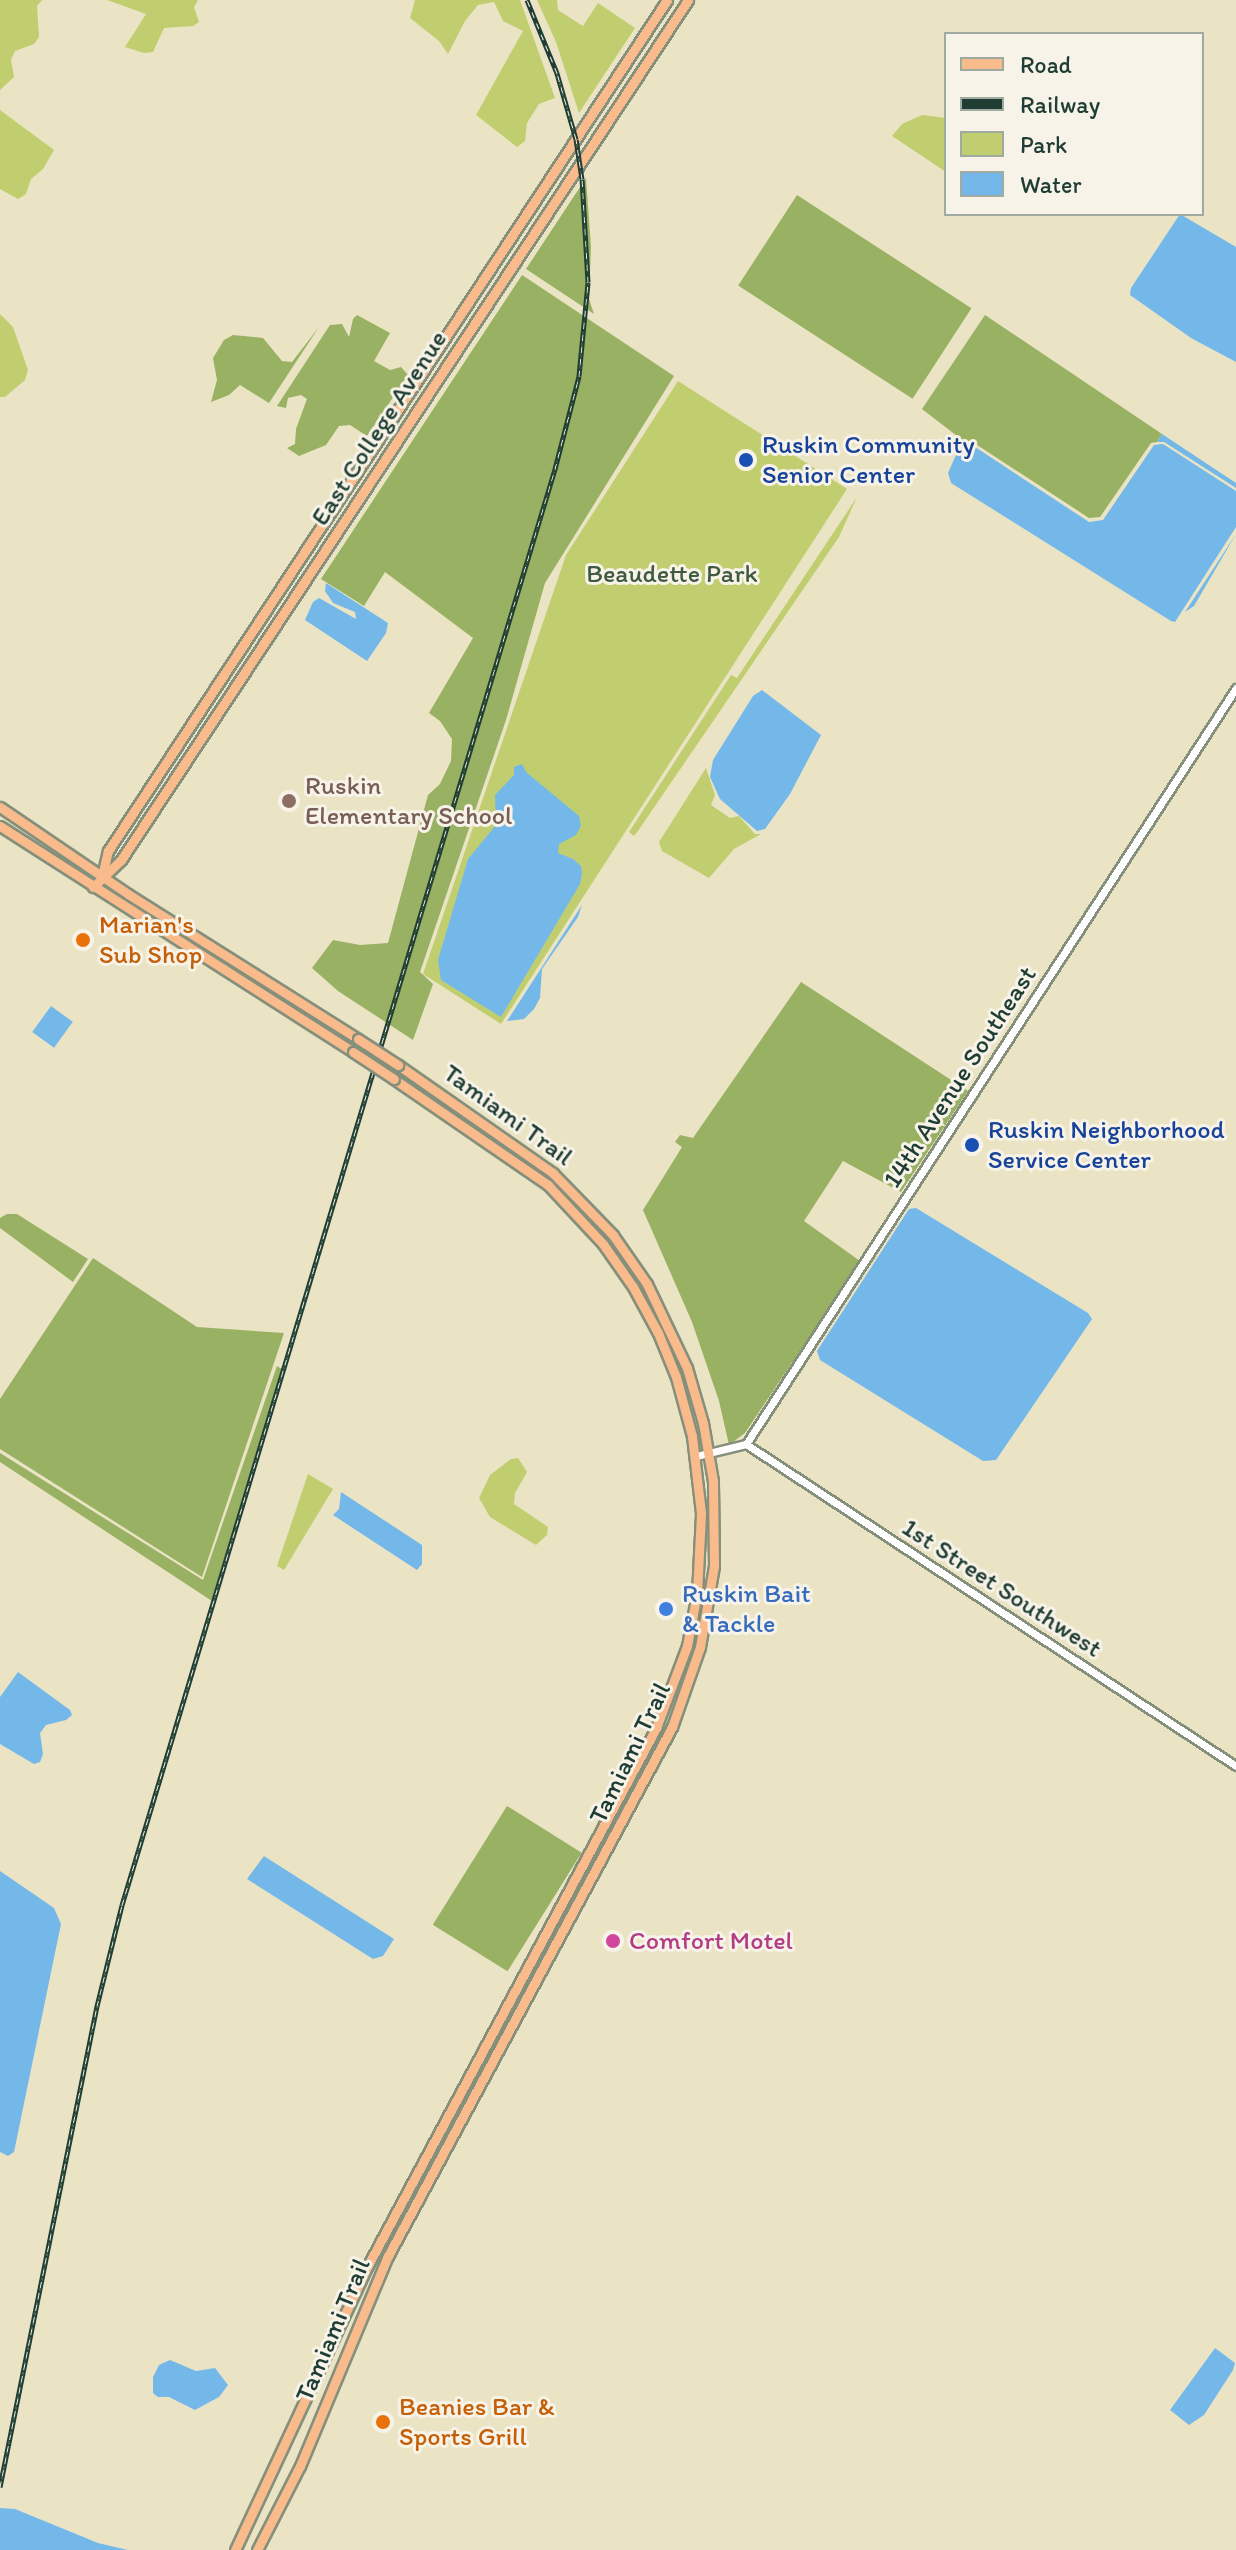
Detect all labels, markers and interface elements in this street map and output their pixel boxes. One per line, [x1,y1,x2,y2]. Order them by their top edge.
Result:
legend [944,32,1204,216]
text: Road [1020,50,1072,79]
text: Railway [1020,90,1100,119]
text: Park [1020,130,1067,159]
text: Water [1020,170,1082,199]
street label: East College Avenue [305,325,453,531]
place label: Ruskin Community Senior Center [762,429,974,490]
marker: Ruskin Community Senior Center [737,451,755,469]
park label: Beaudette Park [587,558,757,590]
place label: Ruskin Elementary School [305,770,512,832]
marker: Ruskin Elementary School [280,792,298,810]
place label: Marian's Sub Shop [99,909,202,970]
marker: Marian's Sub Shop [74,931,92,949]
street label: 14th Avenue Southeast [877,961,1043,1193]
street label: Tamiami Trail [438,1058,578,1172]
place label: Ruskin Neighborhood Service Center [988,1114,1224,1176]
marker: Ruskin Neighborhood Service Center [963,1136,981,1154]
street label: 1st Street Southwest [897,1512,1107,1664]
place label: Ruskin Bait & Tackle [682,1578,811,1640]
marker: Ruskin Bait & Tackle [657,1600,675,1618]
street label: Tamiami Trail [583,1678,677,1828]
place label: Comfort Motel [629,1925,793,1957]
marker: Comfort Motel [604,1932,622,1950]
street label: Tamiami Trail [289,2254,377,2406]
place label: Beanies Bar & Sports Grill [399,2391,555,2452]
marker: Beanies Bar & Sports Grill [374,2413,392,2431]

